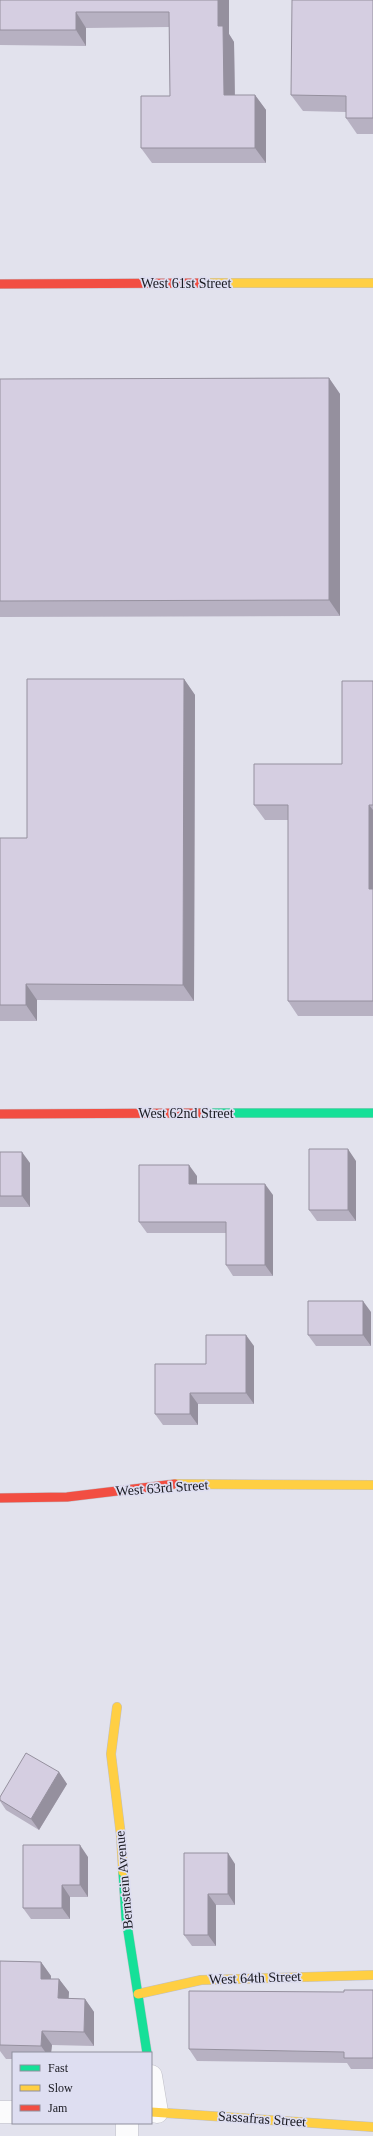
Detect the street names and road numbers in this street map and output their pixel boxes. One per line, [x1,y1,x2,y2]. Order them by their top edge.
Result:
street label: West 61st Street [141,276,231,291]
street label: West 62nd Street [138,1106,234,1121]
street label: West 63rd Street [115,1477,209,1499]
street label: Bernstein Avenue [112,1830,136,1930]
street label: West 64th Street [209,1969,301,1987]
street label: Sassafras Street [217,2108,307,2130]

